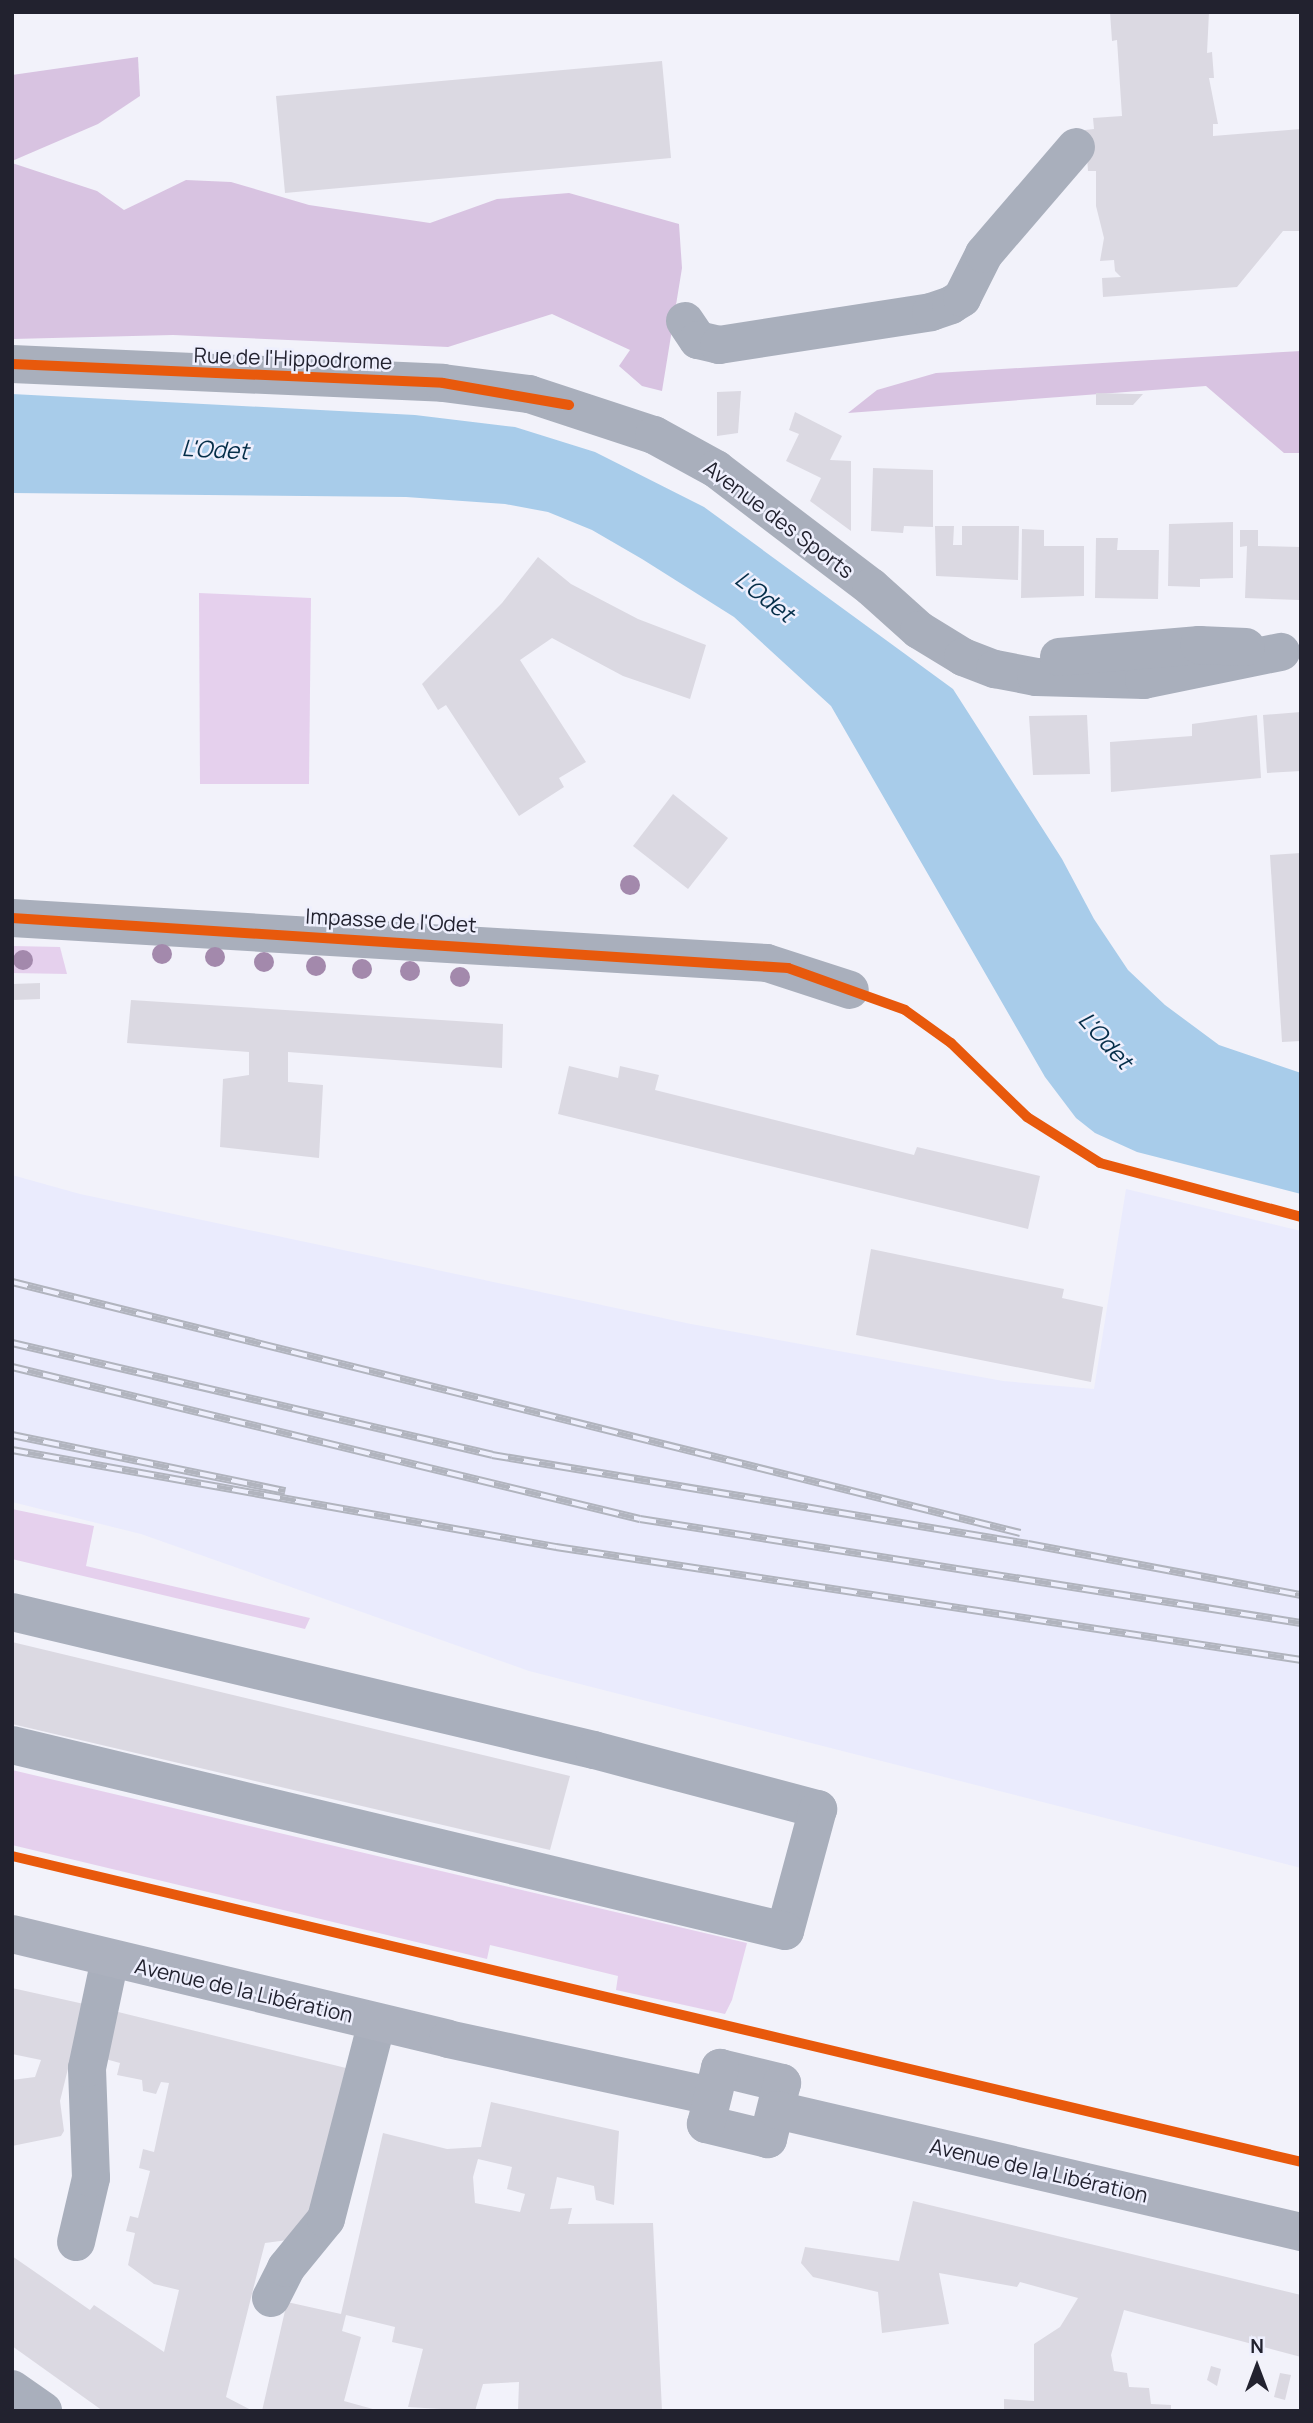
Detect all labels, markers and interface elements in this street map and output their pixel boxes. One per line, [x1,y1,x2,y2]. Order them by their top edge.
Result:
street label: Rue de l'Hippodrome [193,342,393,374]
water label: L'Odet [181,433,249,465]
street label: Avenue des Sports [699,455,859,583]
water label: L'Odet [730,565,800,627]
street label: Impasse de l'Odet [305,903,477,937]
water label: L'Odet [1073,1006,1139,1074]
street label: Avenue de la Libération [132,1953,356,2027]
street label: Avenue de la Libération [927,2133,1151,2207]
north arrow [1222,2332,1292,2402]
text: N [1250,2333,1264,2359]

